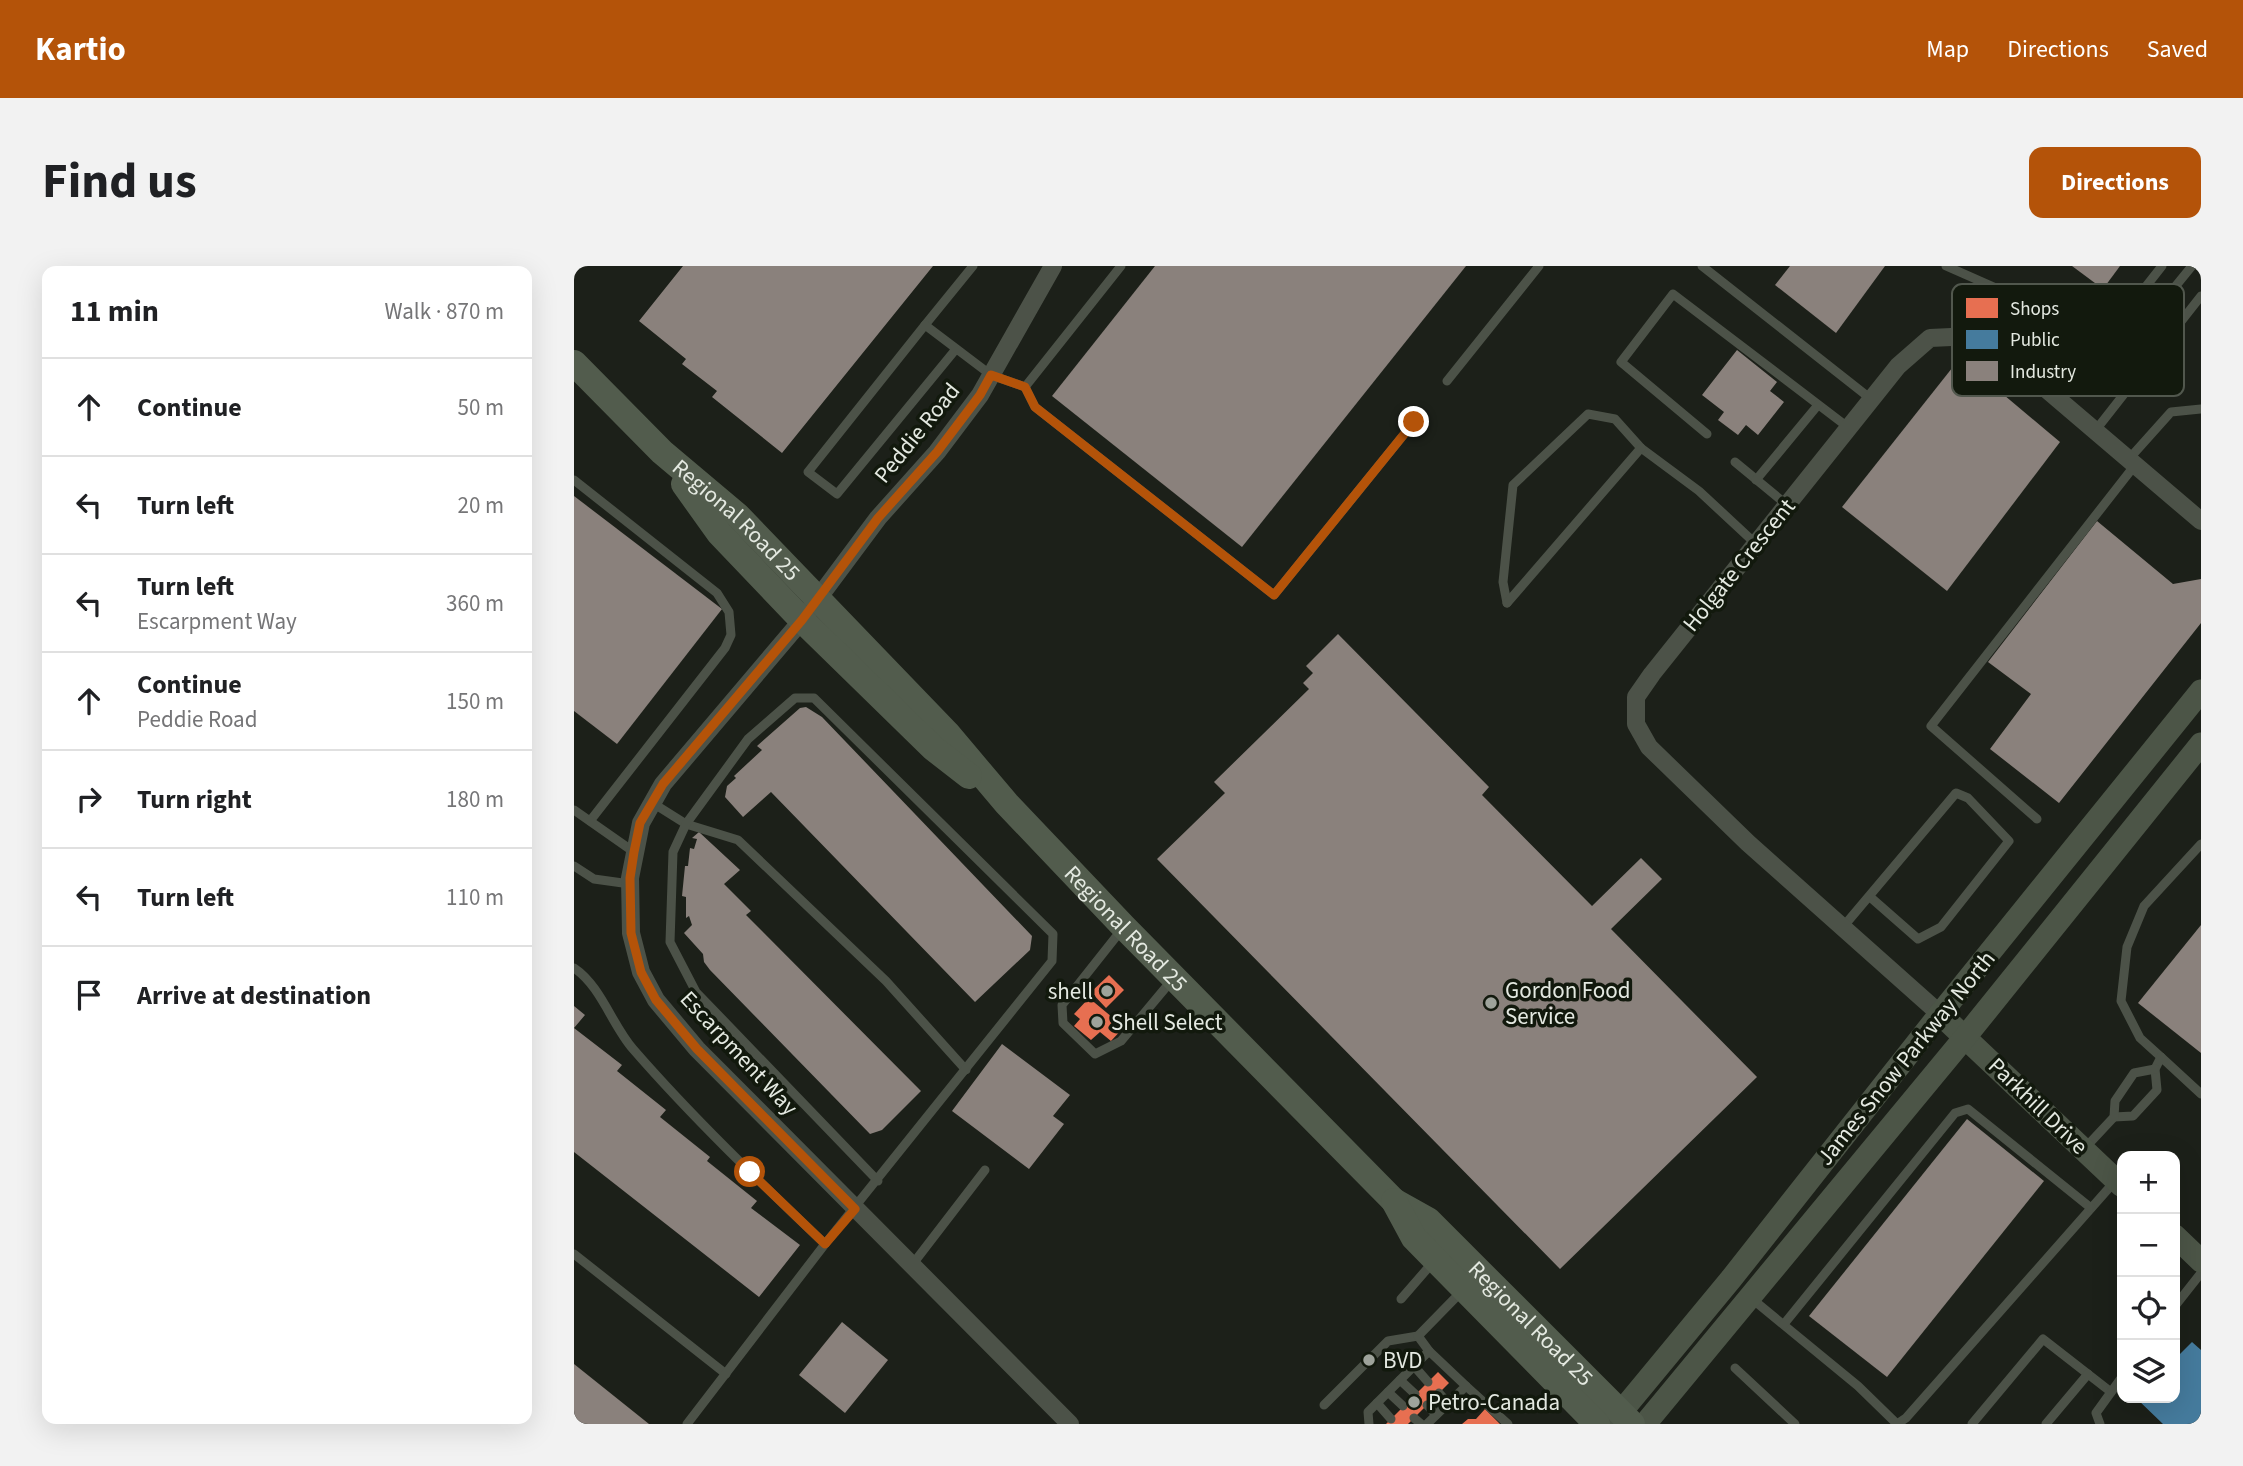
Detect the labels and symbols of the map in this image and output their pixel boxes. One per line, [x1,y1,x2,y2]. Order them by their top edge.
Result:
legend [1952,284,2184,396]
text: Shops [2010,296,2059,323]
text: Public [2010,327,2060,354]
text: Industry [2010,359,2076,386]
street label: Peddie Road [866,376,968,490]
route end [1398,406,1429,437]
street label: Regional Road 25 [665,451,808,588]
street label: Holgate Crescent [1675,491,1803,639]
street label: Regional Road 25 [1057,858,1196,999]
street label: James Snow Parkway North [1809,944,2003,1172]
place label: Gordon Food Service [1505,974,1631,1033]
place label: shell [1048,975,1093,1008]
street label: Escarpment Way [672,983,806,1123]
marker: shell [1099,983,1115,999]
marker: Gordon Food Service [1483,995,1499,1011]
place label: Shell Select [1111,1006,1223,1039]
marker: Shell Select [1089,1014,1105,1030]
street label: Parkhill Drive [1981,1050,2095,1162]
route start [734,1156,765,1187]
street label: Regional Road 25 [1461,1253,1601,1393]
place label: BVD [1383,1344,1422,1377]
marker: BVD [1361,1352,1377,1368]
place label: Petro-Canada [1428,1386,1560,1419]
marker: Petro-Canada [1406,1394,1422,1410]

